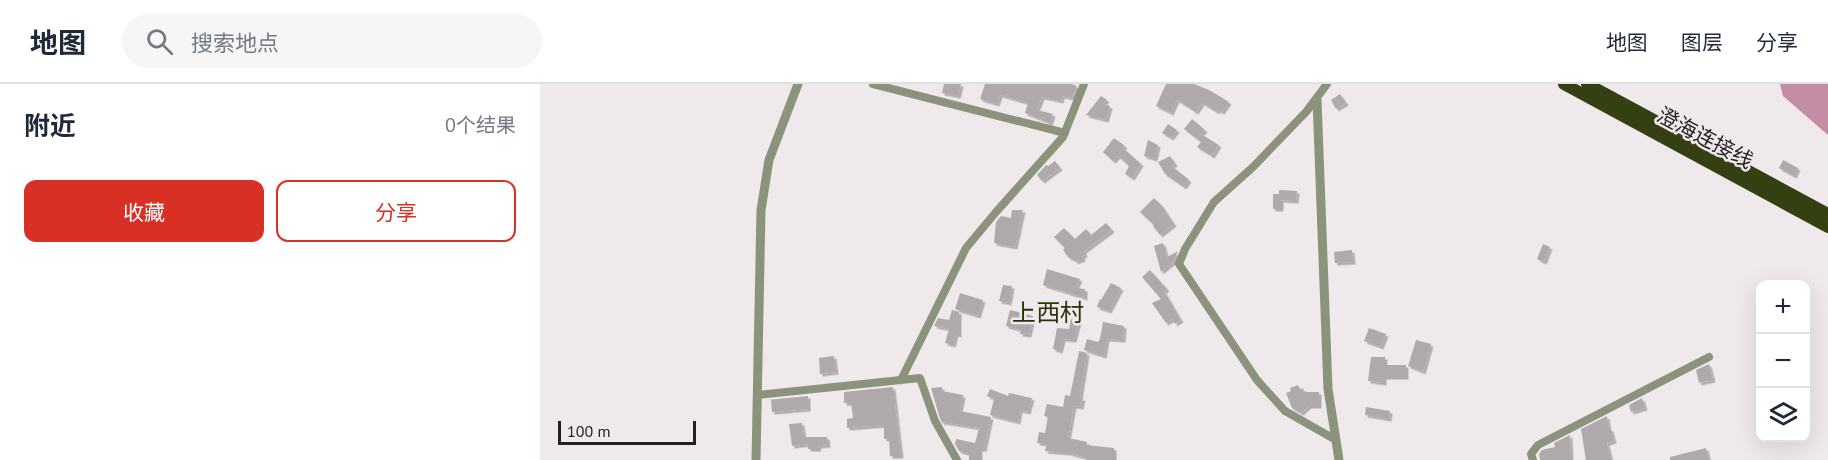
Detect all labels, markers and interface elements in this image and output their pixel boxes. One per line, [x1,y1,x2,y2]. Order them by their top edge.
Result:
search box [122,14,542,68]
text: 地图 [30,24,86,61]
icon: search [143,25,176,58]
text: 搜索地点 [191,29,279,57]
text: 地图 [1606,29,1648,56]
text: 图层 [1681,29,1723,56]
text: 分享 [1756,29,1798,56]
street label: 澄海连接线 [1653,101,1758,174]
text: 附近 [24,109,76,142]
text: 0个结果 [445,112,516,138]
button: 收藏 [24,180,264,242]
button: 分享 [276,180,516,242]
map controls [1756,280,1810,442]
button: + [1756,280,1810,334]
district label: 上西村 [1012,297,1084,328]
button: − [1756,334,1810,388]
button: layers [1756,388,1810,442]
scale bar [558,418,696,446]
text: 100 m [567,421,610,441]

